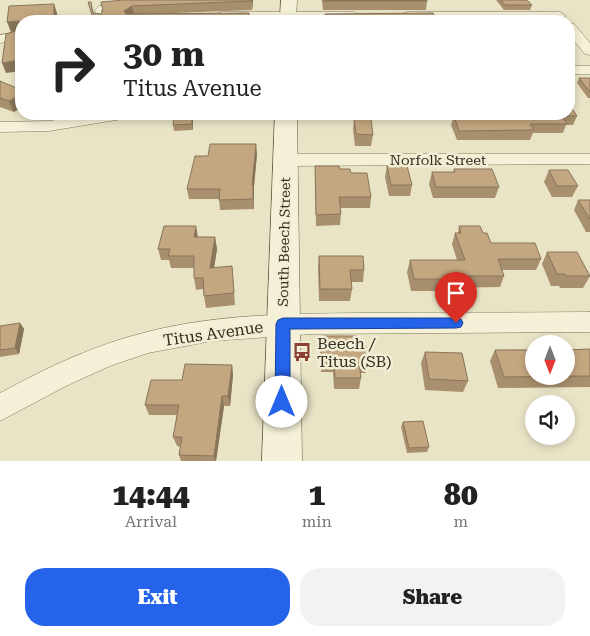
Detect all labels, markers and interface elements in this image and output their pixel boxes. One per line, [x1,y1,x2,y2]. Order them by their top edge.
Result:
text: 30 m [123,34,205,75]
icon: right [40,35,105,100]
text: Titus Avenue [123,76,262,101]
street label: Norfolk Street [390,152,486,168]
street label: South Beech Street [275,177,293,307]
pin [435,272,477,323]
icon: arrive [442,279,470,307]
street label: Titus Avenue [162,317,264,350]
place label: Beech / Titus (SB) [317,334,391,371]
north arrow [525,335,575,385]
map controls [525,335,575,445]
bus stop icon: Beech / Titus (SB) [291,341,313,363]
position arrow [255,375,307,427]
button: sound [525,395,575,445]
text: 14:44 [112,477,189,512]
text: 1 [308,477,325,512]
text: 80 [444,477,478,512]
text: Arrival [125,512,177,531]
text: min [302,512,332,531]
text: m [454,512,468,531]
button: Exit [25,568,290,626]
button: Share [300,568,565,626]

